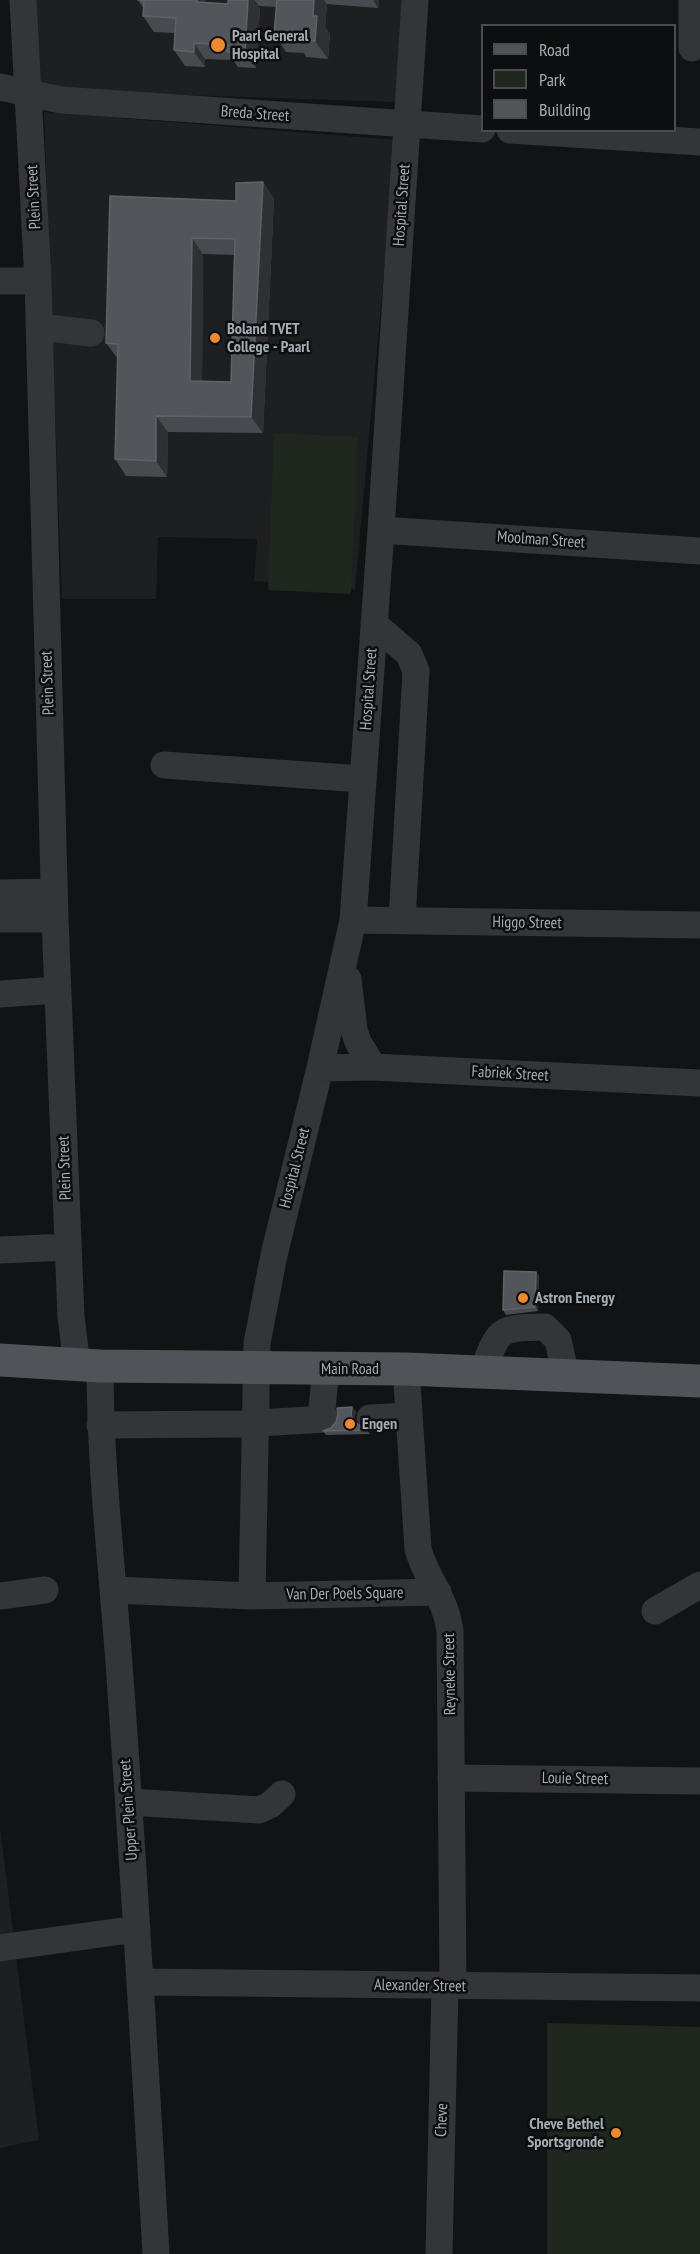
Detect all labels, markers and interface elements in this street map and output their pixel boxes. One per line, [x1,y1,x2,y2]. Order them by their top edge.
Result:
legend [481,24,676,132]
place label: Paarl General Hospital [232,26,308,64]
marker: Paarl General Hospital [209,36,227,54]
text: Road [539,38,570,61]
text: Park [539,68,566,91]
text: Building [539,98,591,121]
street label: Breda Street [220,102,290,126]
street label: Hospital Street [390,163,414,247]
street label: Plein Street [23,164,45,230]
place label: Boland TVET College - Paarl [227,319,310,357]
marker: Boland TVET College - Paarl [208,331,222,345]
street label: Moolman Street [496,527,586,553]
street label: Hospital Street [357,647,381,731]
street label: Plein Street [37,650,59,716]
street label: Higgo Street [492,913,562,933]
street label: Fabriek Street [471,1062,549,1086]
street label: Hospital Street [276,1126,314,1210]
street label: Plein Street [54,1135,76,1201]
place label: Astron Energy [535,1288,615,1308]
marker: Astron Energy [516,1291,530,1305]
street label: Main Road [321,1359,379,1379]
place label: Engen [362,1414,397,1434]
marker: Engen [343,1417,357,1431]
street label: Van Der Poels Square [286,1583,404,1605]
street label: Reyneke Street [440,1633,460,1715]
street label: Upper Plein Street [116,1759,142,1861]
street label: Louie Street [542,1769,608,1789]
street label: Alexander Street [374,1976,466,1996]
street label: Cheve [432,2103,452,2137]
place label: Cheve Bethel Sportsgronde [527,2114,604,2152]
marker: Cheve Bethel Sportsgronde [609,2126,623,2140]

